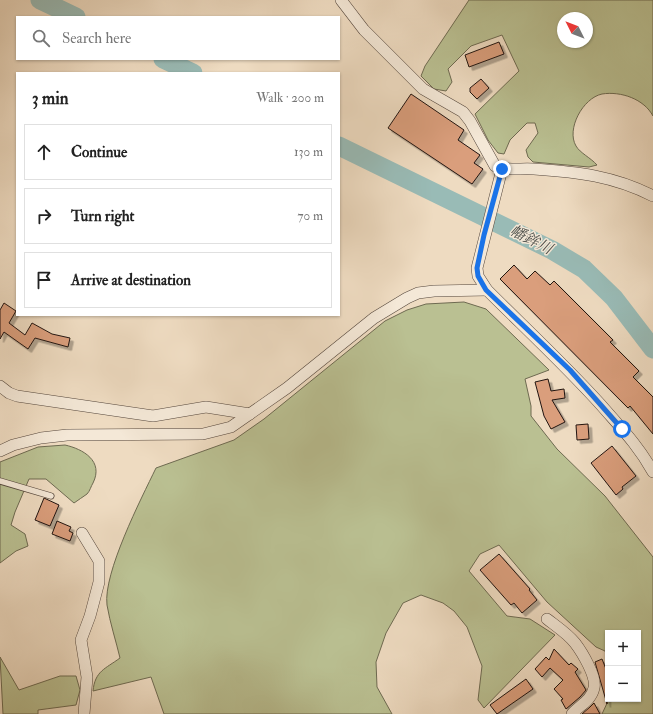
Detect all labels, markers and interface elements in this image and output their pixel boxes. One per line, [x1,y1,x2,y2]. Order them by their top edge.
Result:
north arrow [557,12,593,48]
search box [16,16,340,60]
icon: search [30,27,52,49]
text: Search here [62,29,131,48]
text: 3 min [32,88,69,109]
text: Walk · 200 m [256,90,324,106]
icon: ahead [33,141,55,163]
text: Continue [71,143,127,162]
text: 130 m [294,144,323,160]
route end [493,160,511,178]
icon: right [33,205,55,227]
text: Turn right [71,207,134,226]
text: 70 m [298,208,323,224]
water label: 幡鉾川 [507,221,557,260]
icon: arrive [33,269,55,291]
text: Arrive at destination [71,271,191,290]
route start [613,420,631,438]
map controls [605,630,641,702]
button: + [605,630,641,666]
button: − [605,666,641,702]

